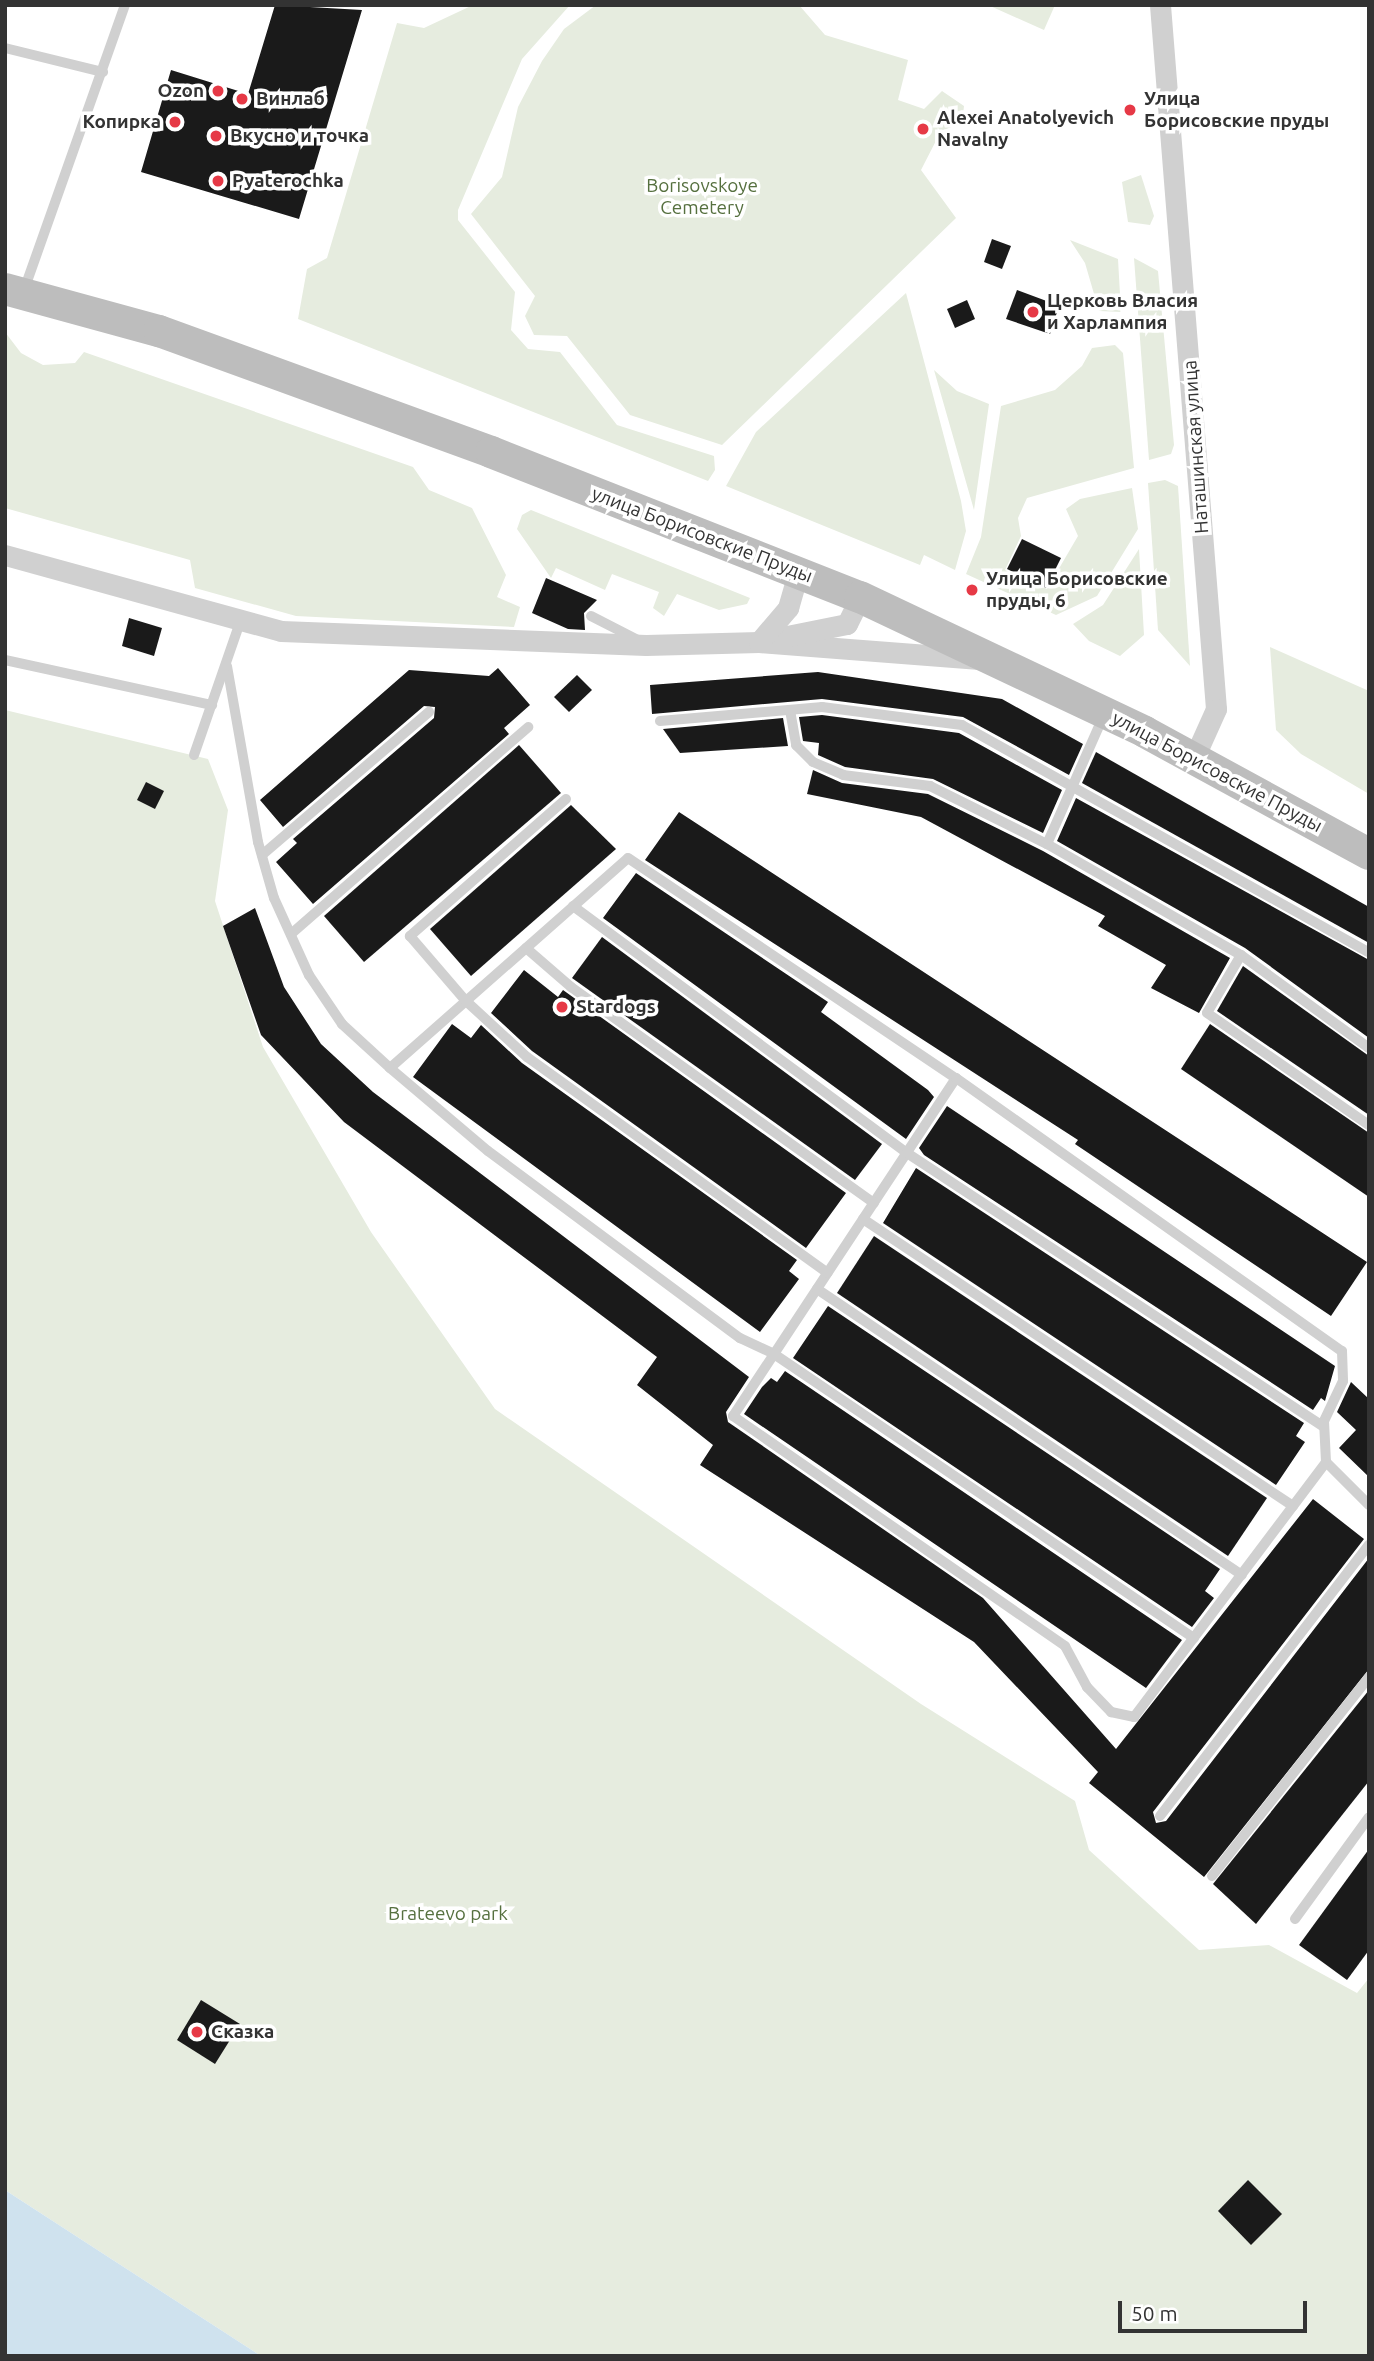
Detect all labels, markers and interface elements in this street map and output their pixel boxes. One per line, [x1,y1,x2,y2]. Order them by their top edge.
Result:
place label: Ozon [157,80,204,102]
marker: Ozon [210,83,226,99]
place label: Винлаб [256,88,325,110]
place label: Улица Борисовские пруды [1144,88,1329,132]
marker: Винлаб [234,91,250,107]
marker: Улица Борисовские пруды [1122,102,1138,118]
place label: Alexei Anatolyevich Navalny [937,107,1114,151]
place label: Копирка [82,111,161,133]
marker: Копирка [167,114,183,130]
marker: Alexei Anatolyevich Navalny [915,121,931,137]
place label: Вкусно и точка [230,125,369,147]
marker: Вкусно и точка [208,128,224,144]
place label: Pyaterochka [232,170,344,192]
marker: Pyaterochka [210,173,226,189]
park label: Borisovskoye Cemetery [646,175,758,219]
place label: Церковь Власия и Харлампия [1047,290,1198,334]
marker: Церковь Власия и Харлампия [1025,304,1041,320]
street label: Наташинская улица [1179,359,1213,535]
street label: улица Борисовские Пруды [588,482,816,588]
place label: Улица Борисовские пруды, 6 [986,568,1168,612]
marker: Улица Борисовские пруды, 6 [964,582,980,598]
street label: улица Борисовские Пруды [1108,707,1326,837]
place label: Stardogs [576,996,656,1018]
marker: Stardogs [554,999,570,1015]
park label: Brateevo park [388,1903,508,1925]
place label: Сказка [211,2021,274,2043]
marker: Сказка [189,2024,205,2040]
scale bar [1122,2288,1311,2332]
text: 50 m [1131,2301,1178,2325]

